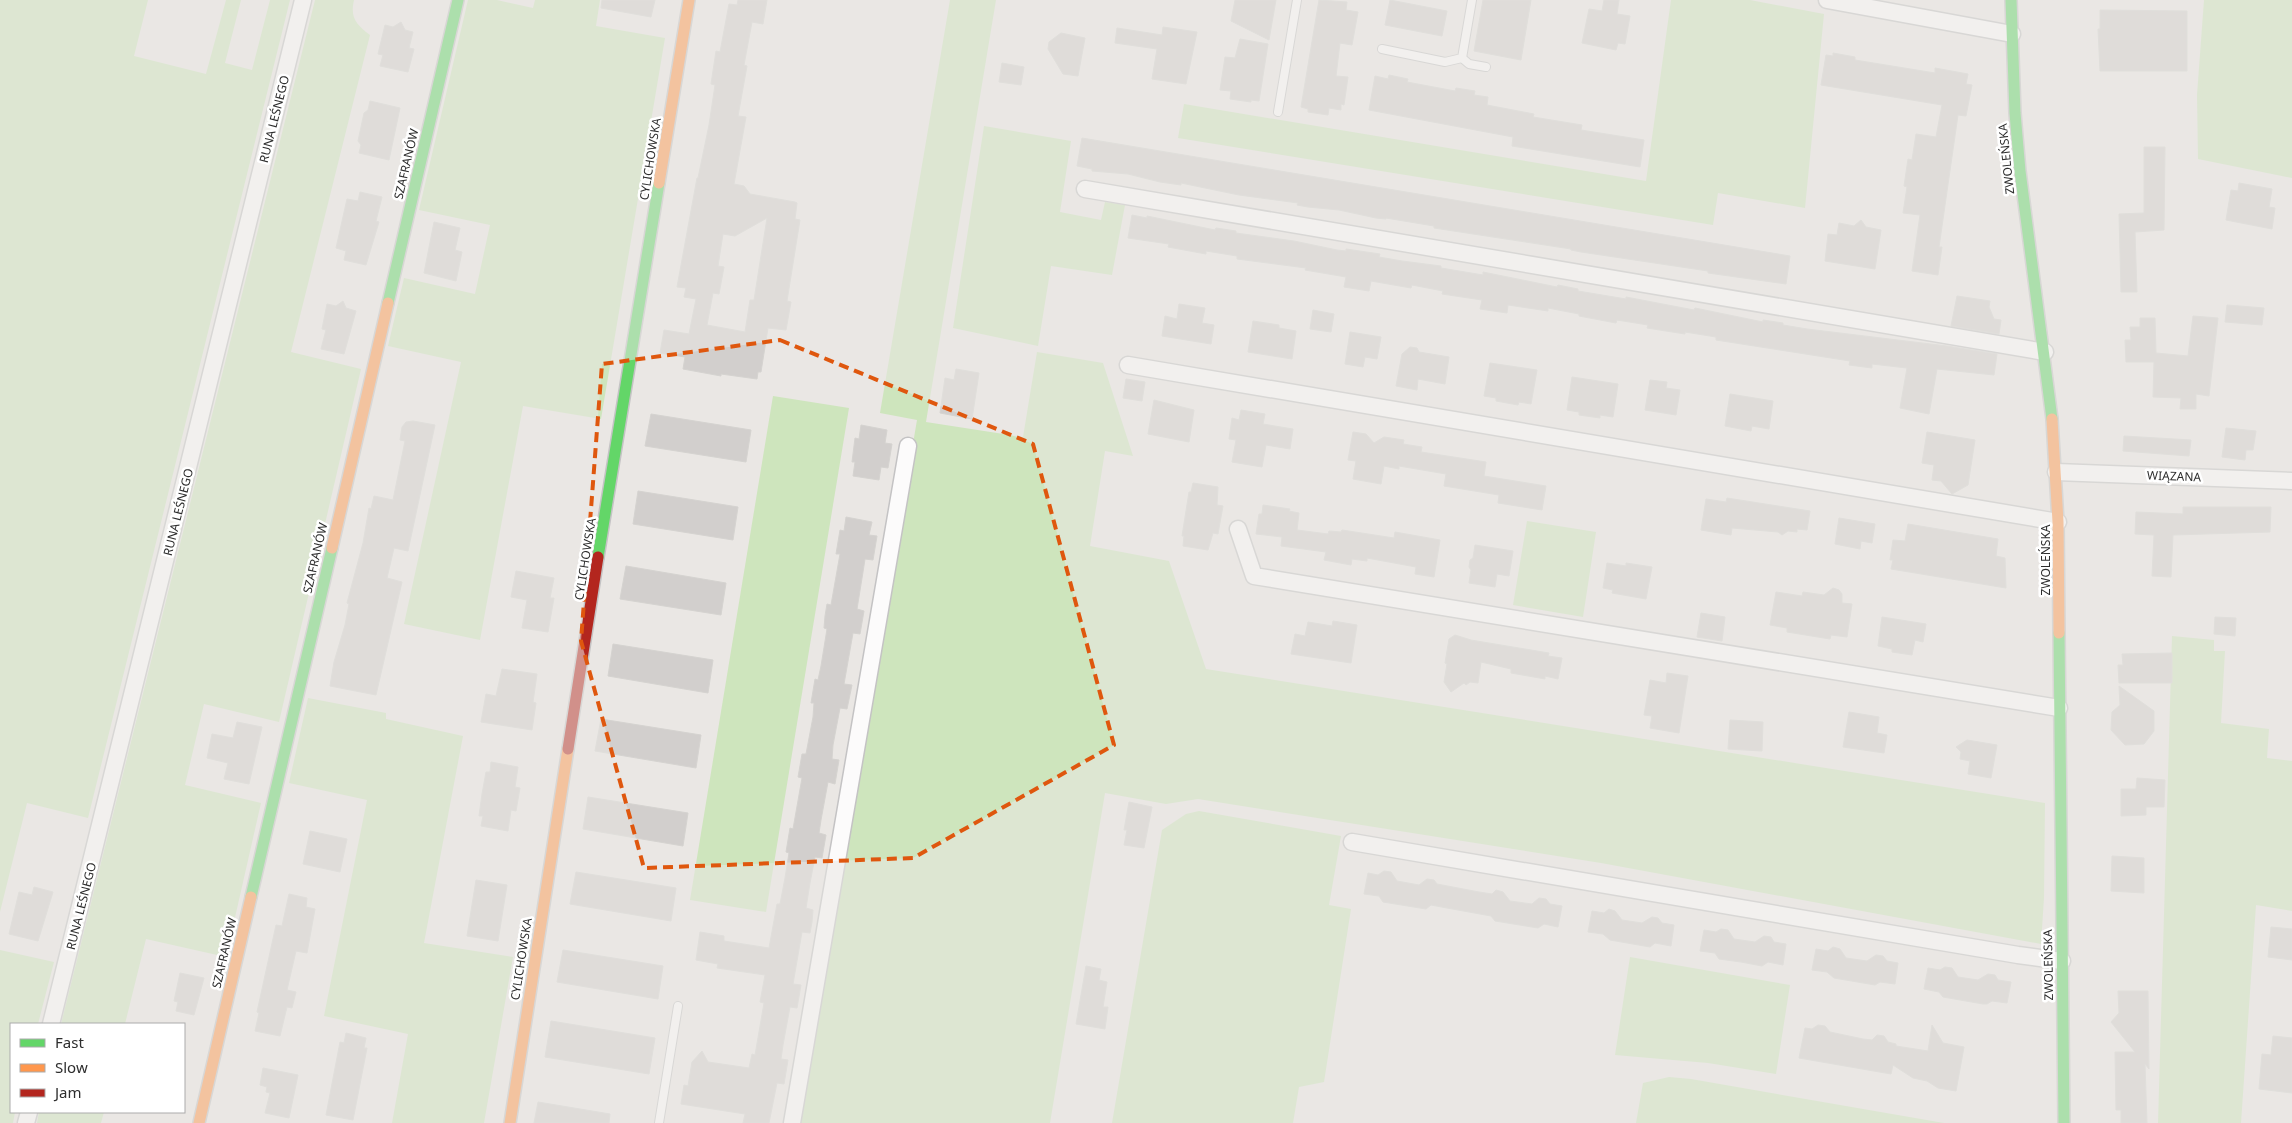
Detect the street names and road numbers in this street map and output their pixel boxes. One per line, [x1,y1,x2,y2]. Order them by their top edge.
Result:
street label: RUNA LEŚNEGO [255,73,293,165]
street label: CYLICHOWSKA [635,116,665,201]
street label: ZWOLEŃSKA [1994,122,2018,195]
street label: SZAFRANÓW [390,127,422,201]
street label: RUNA LEŚNEGO [159,466,197,558]
street label: WIĄZANA [2147,467,2202,485]
street label: CYLICHOWSKA [570,516,600,601]
street label: SZAFRANÓW [299,521,331,595]
street label: ZWOLEŃSKA [2037,524,2054,596]
street label: RUNA LEŚNEGO [62,860,100,952]
street label: SZAFRANÓW [208,916,240,990]
street label: CYLICHOWSKA [506,916,536,1001]
street label: ZWOLEŃSKA [2039,929,2057,1001]

